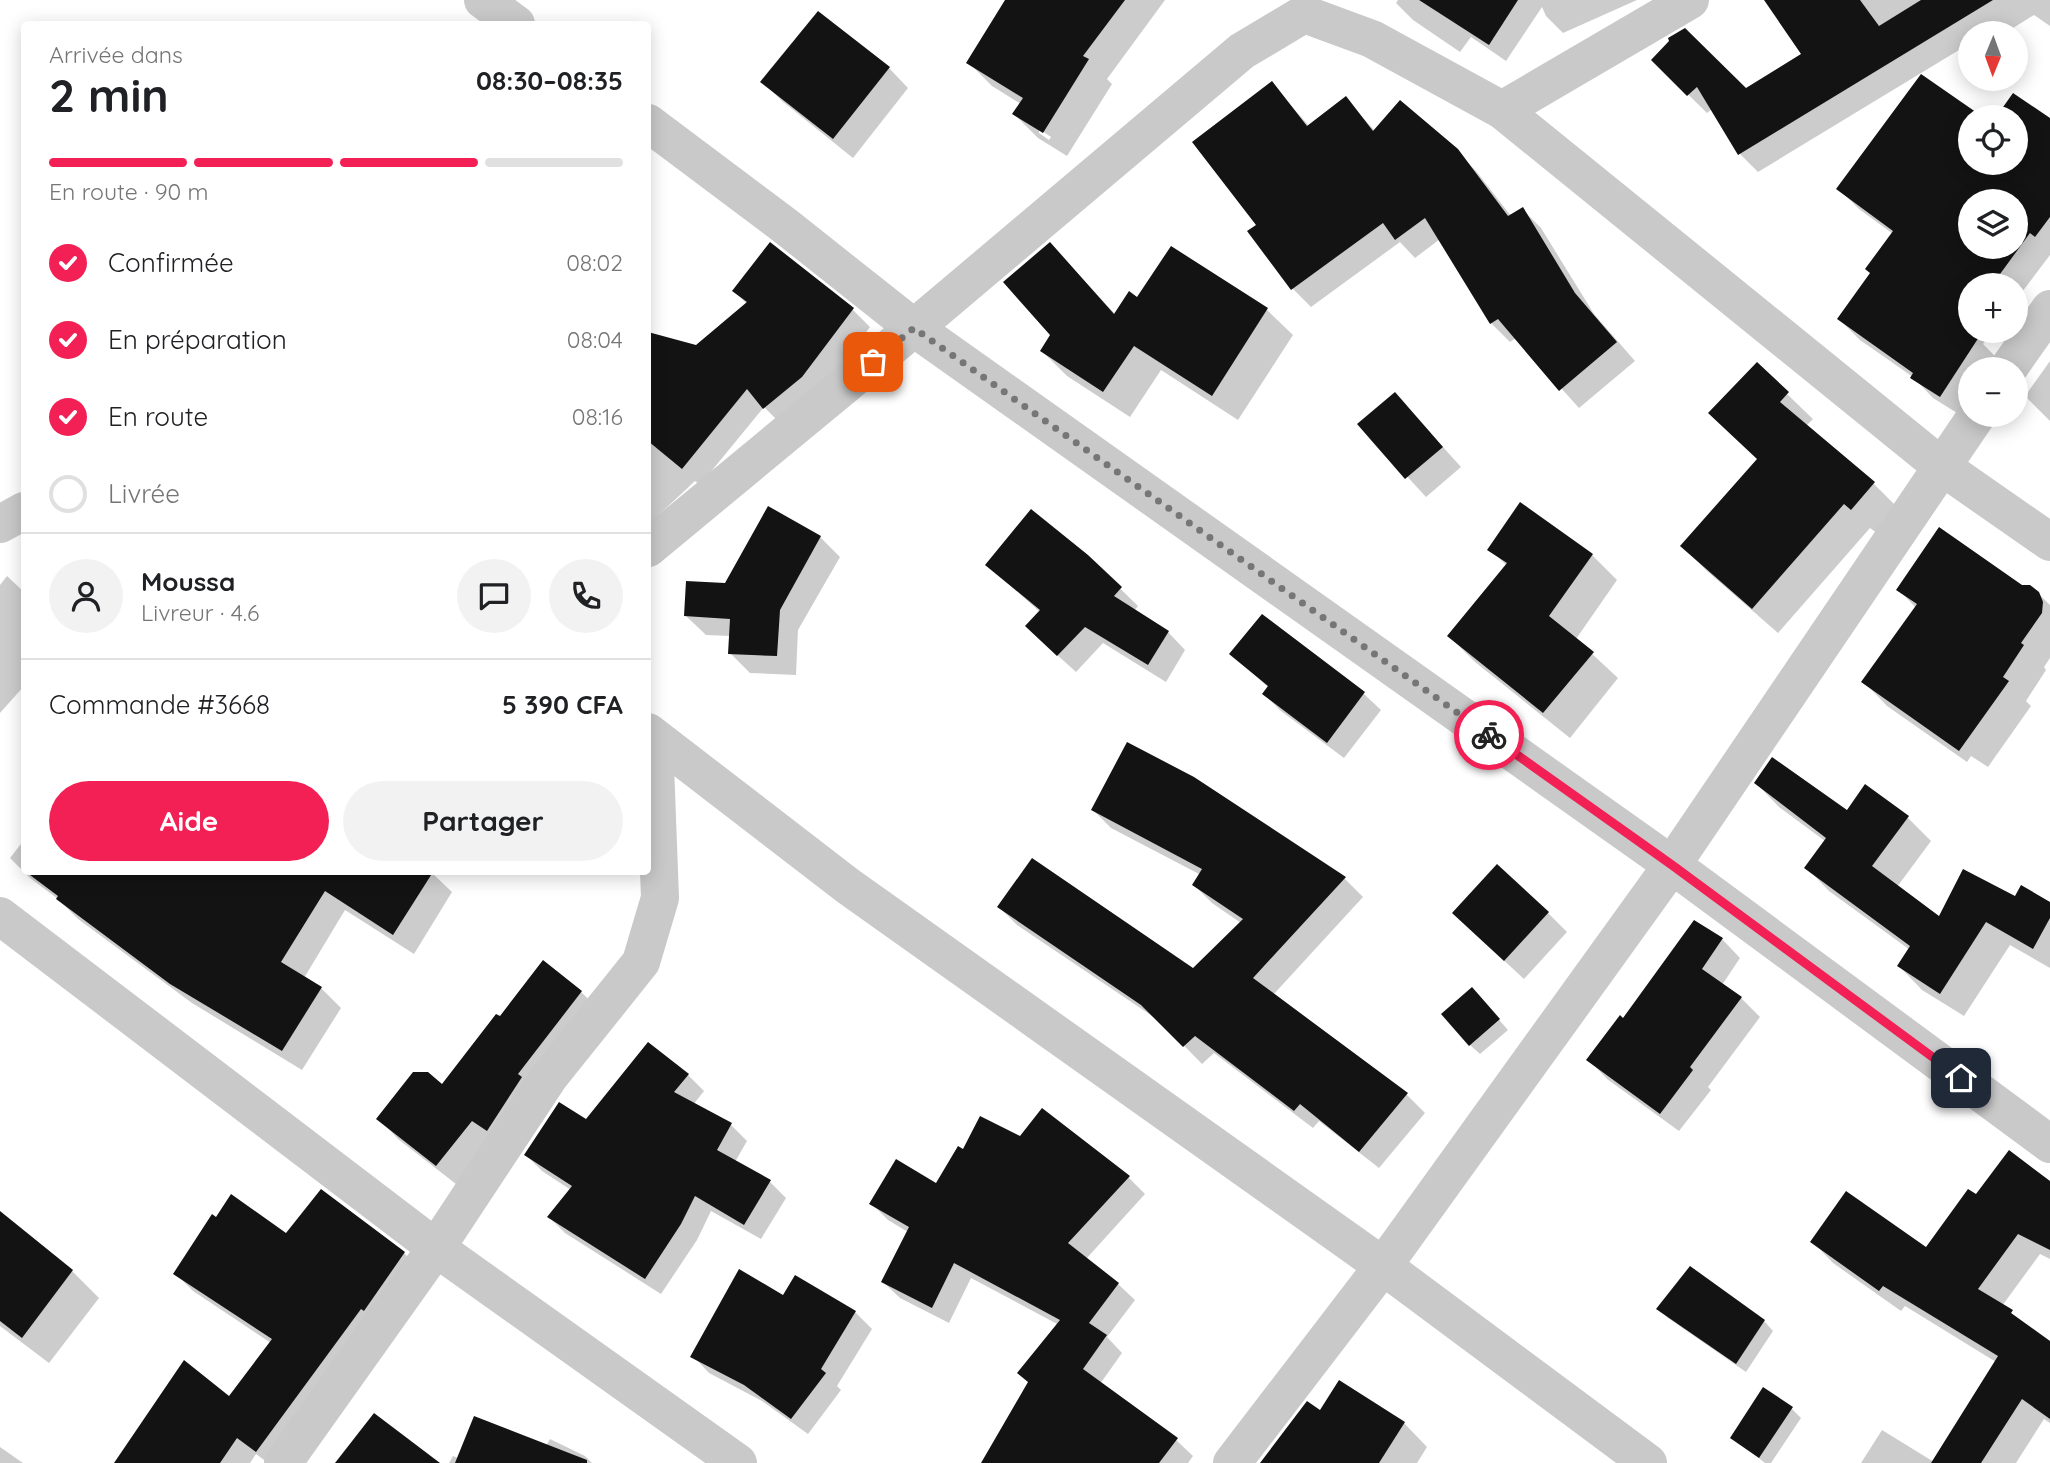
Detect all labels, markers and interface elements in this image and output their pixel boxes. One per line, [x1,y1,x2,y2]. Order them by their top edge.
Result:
north arrow [1958,21,2028,91]
map controls [1958,21,2028,427]
text: Arrivée dans [49,40,183,69]
text: 08:30–08:35 [476,64,623,97]
text: 2 min [49,66,169,124]
button: locate [1958,105,2028,175]
text: En route · 90 m [49,177,208,206]
button: layers [1958,189,2028,259]
icon: check [49,244,87,282]
text: Confirmée [108,246,234,279]
text: 08:02 [566,248,623,277]
button: + [1958,273,2028,343]
icon: check [49,321,87,359]
text: En préparation [108,323,287,356]
text: 08:04 [567,325,623,354]
pin [843,332,903,392]
icon: bag [854,343,892,381]
button: − [1958,357,2028,427]
icon: check [49,398,87,436]
text: En route [108,400,208,433]
text: 08:16 [572,402,623,431]
text: Livrée [108,477,180,510]
button: person [49,559,123,633]
button: chat [457,559,531,633]
button: phone [549,559,623,633]
text: Moussa [141,565,235,598]
text: Livreur · 4.6 [141,598,259,627]
text: Commande #3668 [49,688,270,721]
text: 5 390 CFA [502,688,623,721]
courier [1454,700,1524,770]
icon: bike [1470,716,1508,754]
button: Aide [49,781,329,861]
button: Partager [343,781,623,861]
pin [1931,1048,1991,1108]
icon: home [1942,1059,1980,1097]

